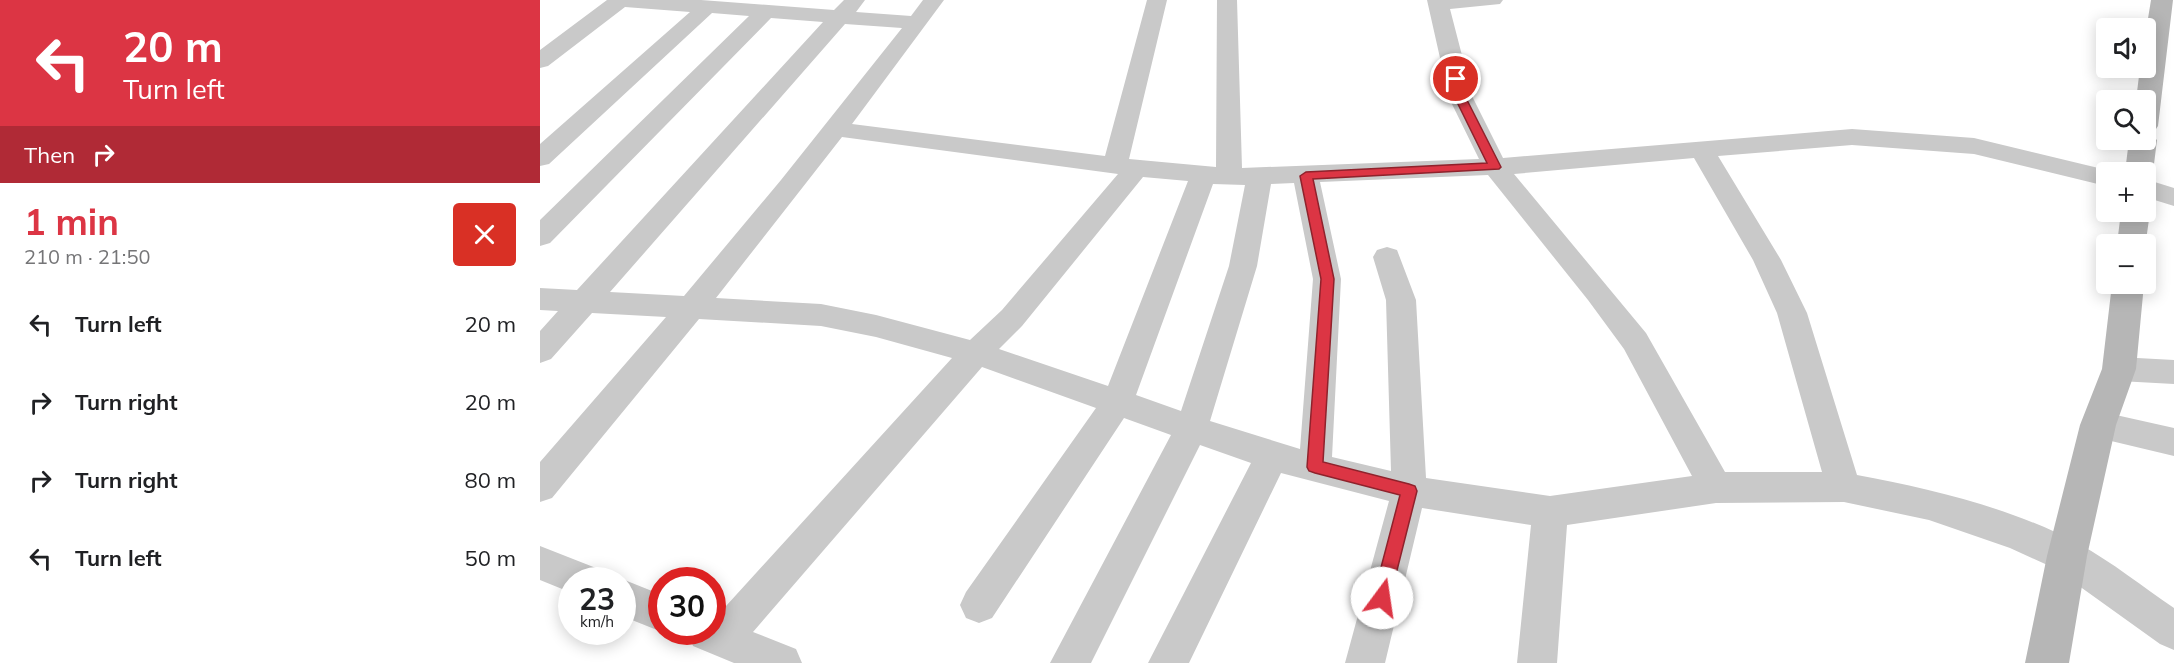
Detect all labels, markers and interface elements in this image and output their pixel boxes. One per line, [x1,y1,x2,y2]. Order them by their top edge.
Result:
map controls [2096,18,2156,294]
button: sound [2096,18,2156,78]
text: 20 m [123,20,223,73]
icon: left [24,24,102,102]
pin [1430,53,1481,104]
icon: arrive [1439,62,1472,95]
text: Turn left [123,72,225,106]
button: search [2096,90,2156,150]
icon: right [87,138,120,171]
text: Then [24,141,75,169]
button: + [2096,162,2156,222]
text: 1 min [24,199,119,244]
button: close [453,203,516,266]
button: − [2096,234,2156,294]
text: 210 m · 21:50 [24,244,150,269]
icon: left [24,308,57,341]
text: Turn left [75,310,162,338]
text: 20 m [465,310,516,338]
icon: right [24,386,57,419]
text: Turn right [75,388,178,416]
text: 20 m [465,388,516,416]
icon: right [24,464,57,497]
text: Turn right [75,466,178,494]
text: 80 m [465,466,516,494]
icon: left [24,542,57,575]
text: Turn left [75,544,162,572]
text: 50 m [465,544,516,572]
position arrow [1350,566,1414,630]
speed limit sign: 30 [648,567,726,645]
text: 23 [579,580,615,618]
text: km/h [580,612,614,631]

